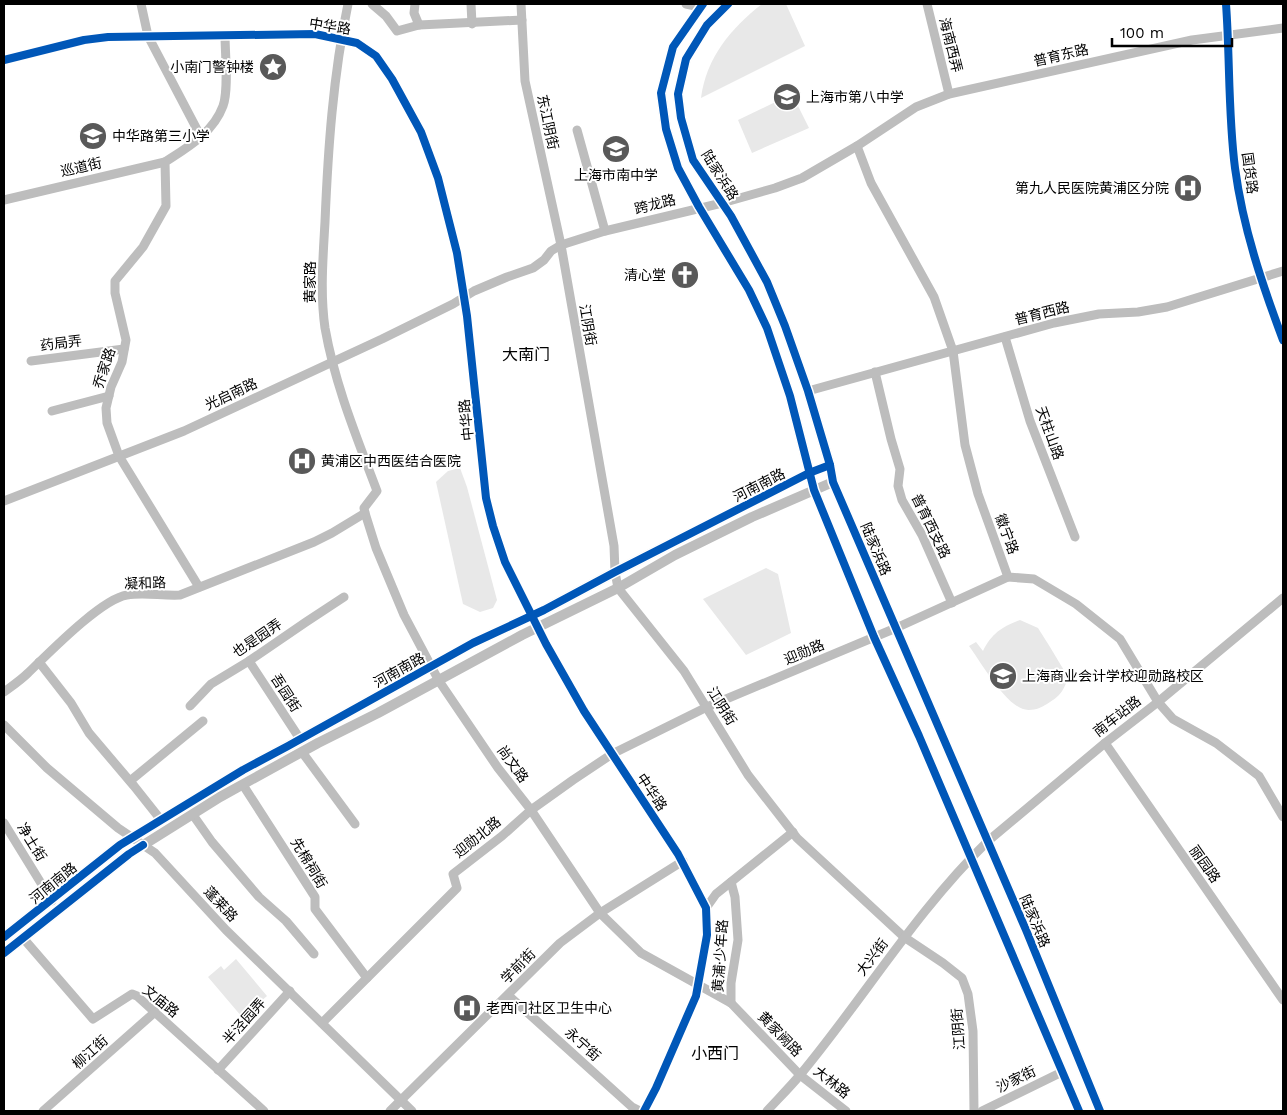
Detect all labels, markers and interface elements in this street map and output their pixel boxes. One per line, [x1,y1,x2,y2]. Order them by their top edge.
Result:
street label: 中华路 [308,15,352,37]
scale bar [1112,15,1232,47]
street label: 海南西弄 [936,16,966,74]
text: 100 m [1120,24,1164,42]
street label: 普育东路 [1032,41,1090,69]
place icon: 小南门警钟楼 [258,52,288,82]
place label: 小南门警钟楼 [170,59,254,75]
school or university icon: 上海市第八中学 [772,82,802,112]
place label: 上海市第八中学 [806,89,904,105]
street label: 东江阴街 [534,93,562,151]
school or university icon: 中华路第三小学 [78,121,108,151]
place label: 中华路第三小学 [112,128,210,144]
school or university icon: 上海市南中学 [601,134,631,164]
street label: 陆家浜路 [698,147,742,203]
street label: 国货路 [1239,151,1261,195]
street label: 巡道街 [59,154,103,180]
place label: 上海市南中学 [574,167,658,183]
hospital icon: 第九人民医院黄浦区分院 [1173,173,1203,203]
place label: 第九人民医院黄浦区分院 [1015,180,1169,196]
street label: 跨龙路 [633,191,677,217]
church icon: 清心堂 [670,260,700,290]
street label: 黄家路 [302,261,318,303]
place label: 清心堂 [624,267,666,283]
street label: 普育西路 [1013,298,1071,328]
street label: 江阴街 [576,303,600,347]
street label: 药局弄 [39,333,83,353]
district label: 大南门 [502,345,550,364]
street label: 乔家路 [90,346,118,390]
street label: 光启南路 [202,375,260,413]
street label: 中华路 [456,398,476,442]
street label: 天柱山路 [1033,404,1067,462]
hospital icon: 黄浦区中西医结合医院 [287,446,317,476]
place label: 黄浦区中西医结合医院 [321,453,461,469]
street label: 河南南路 [730,465,788,505]
street label: 普育西支路 [908,491,954,561]
street label: 徽宁路 [992,512,1022,556]
street label: 陆家浜路 [858,520,894,578]
street label: 凝和路 [124,574,166,592]
street label: 也是园弄 [229,616,285,660]
street label: 迎勋路 [782,636,826,668]
street label: 河南南路 [371,649,427,691]
school or university icon: 上海商业会计学校迎勋路校区 [988,661,1018,691]
place label: 上海商业会计学校迎勋路校区 [1022,668,1204,684]
street label: 吾园街 [268,671,304,715]
street label: 江阴街 [704,684,740,728]
street label: 南车站路 [1090,692,1144,740]
street label: 尚文路 [494,742,532,786]
street label: 中华路 [634,770,670,814]
street label: 迎勋北路 [450,813,504,861]
street label: 净土街 [14,820,50,864]
street label: 先棉祠街 [288,835,330,891]
street label: 丽园路 [1186,842,1224,886]
street label: 河南南路 [26,859,80,907]
street label: 蓬莱路 [201,883,241,925]
street label: 陆家浜路 [1017,892,1053,950]
street label: 黄浦·少年路 [709,919,731,993]
street label: 大兴街 [853,935,891,979]
street label: 学前街 [497,945,539,987]
street label: 文庙路 [140,982,182,1020]
hospital icon: 老西门社区卫生中心 [452,993,482,1023]
street label: 半泾园弄 [219,995,269,1047]
place label: 老西门社区卫生中心 [486,1000,612,1016]
street label: 江阴街 [949,1007,967,1051]
street label: 黄家阙路 [755,1008,805,1060]
street label: 永宁街 [562,1024,604,1064]
street label: 柳江街 [69,1032,111,1072]
district label: 小西门 [691,1044,739,1063]
street label: 大林路 [811,1063,853,1101]
street label: 沙家街 [994,1063,1038,1095]

